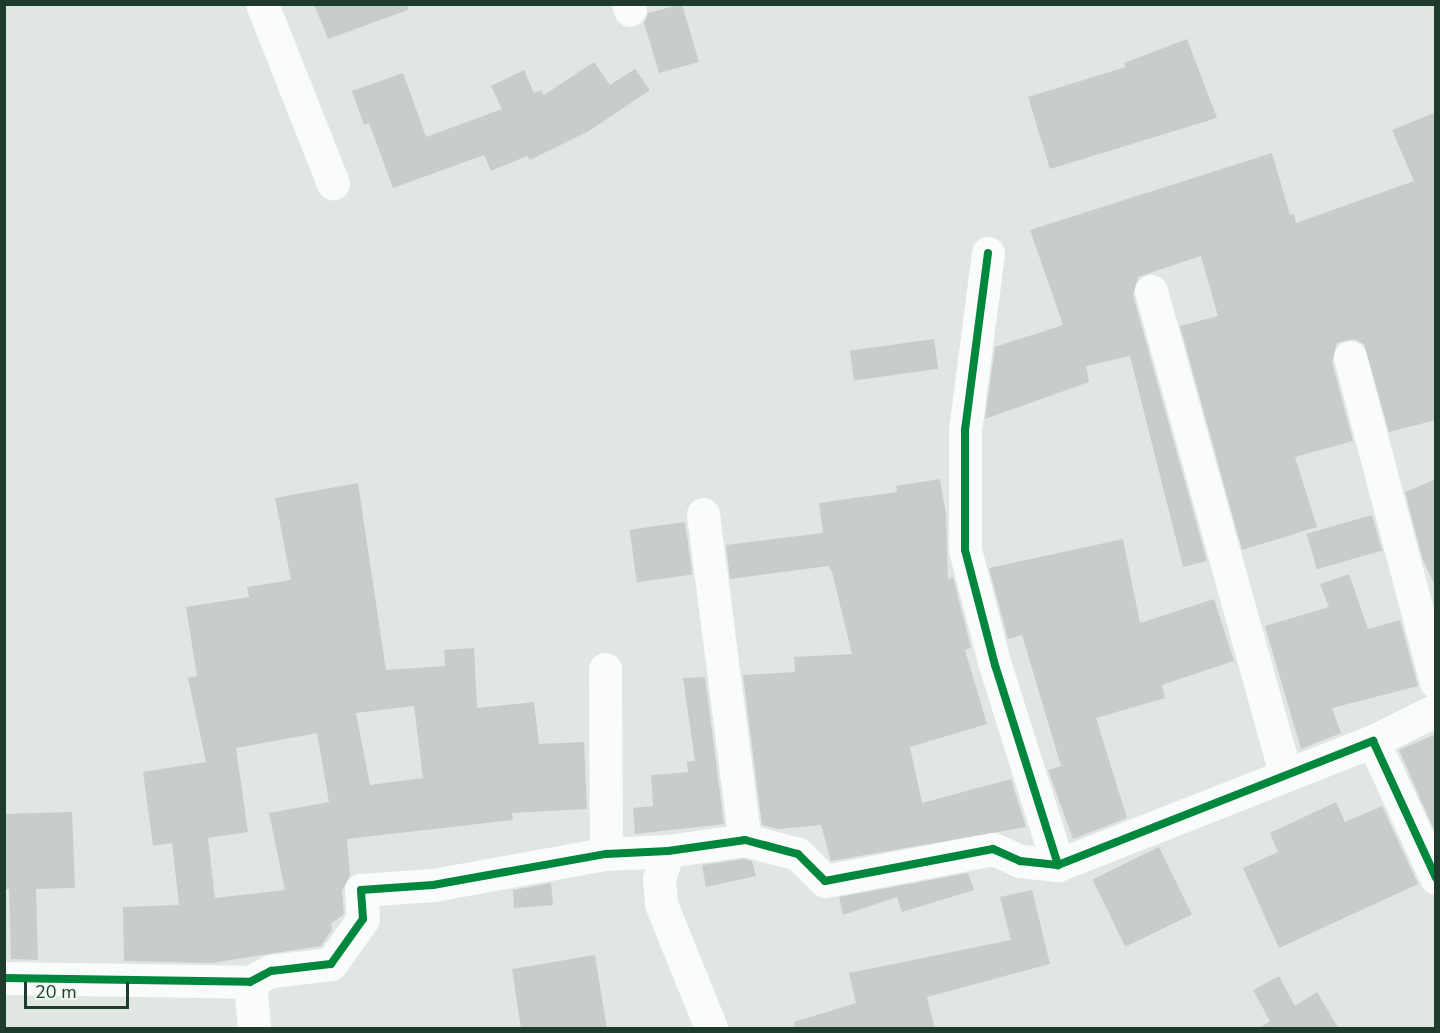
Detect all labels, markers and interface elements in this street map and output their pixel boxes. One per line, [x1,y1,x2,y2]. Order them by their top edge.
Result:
scale bar [27,970,132,1008]
text: 20 m [35,980,77,1004]

